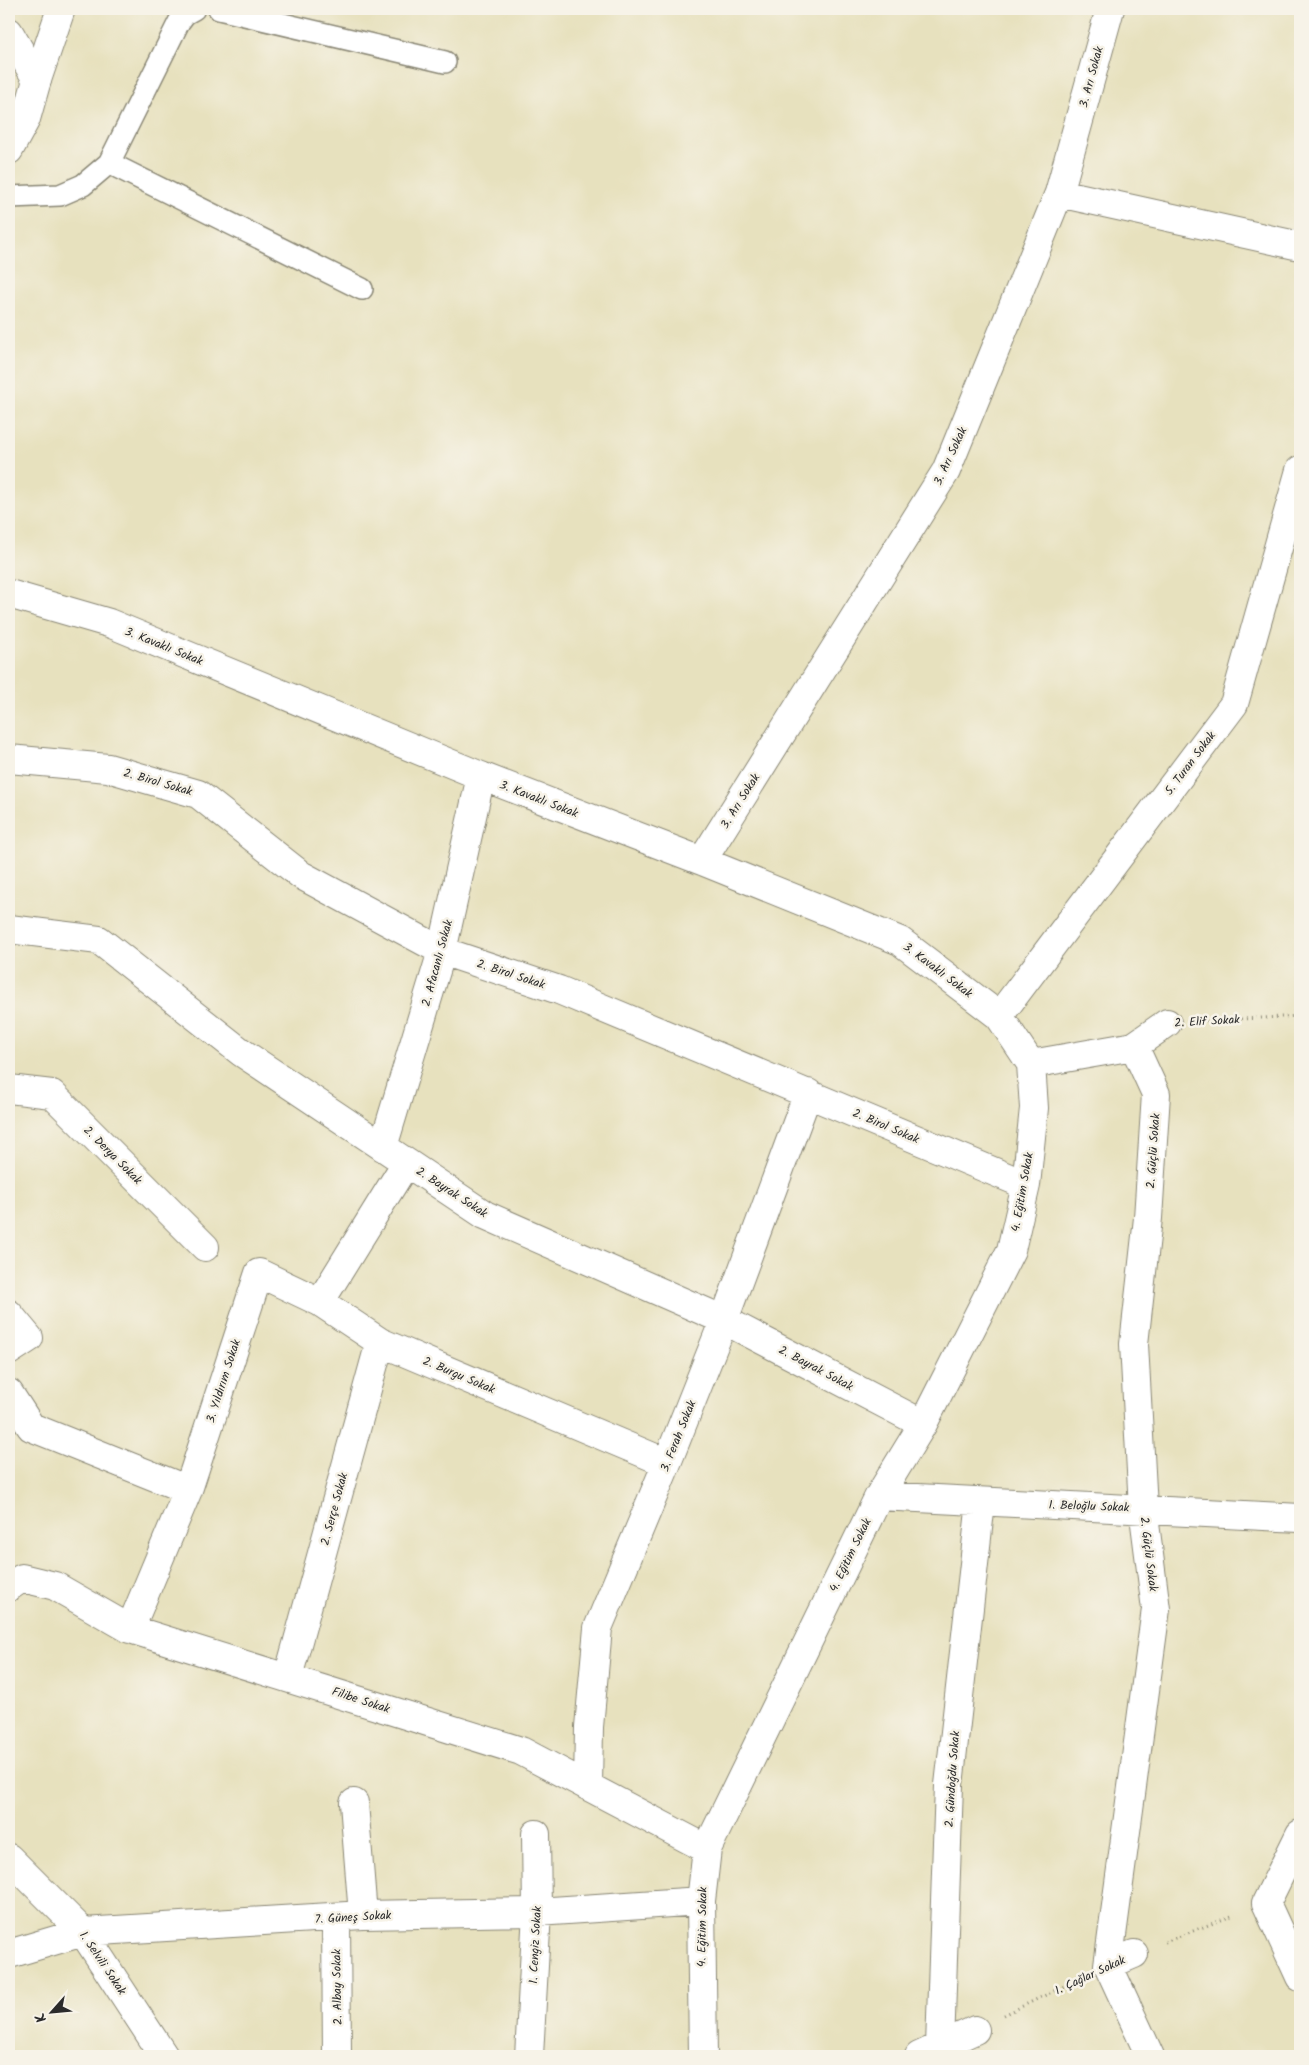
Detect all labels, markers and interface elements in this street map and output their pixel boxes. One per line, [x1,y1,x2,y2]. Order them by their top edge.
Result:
street label: 3. Arı Sokak [1074,44,1109,110]
street label: 3. Arı Sokak [929,424,972,489]
street label: 3. Kavaklı Sokak [122,622,206,671]
street label: 5. Turan Sokak [1160,727,1221,799]
street label: 2. Birol Sokak [121,764,195,801]
street label: 3. Arı Sokak [716,769,765,833]
street label: 3. Kavaklı Sokak [497,776,581,823]
street label: 2. Afacanlı Sokak [417,917,458,1009]
street label: 3. Kavaklı Sokak [899,938,977,1003]
street label: 2. Birol Sokak [474,954,548,995]
street label: 2. Elif Sokak [1174,1010,1241,1033]
street label: 2. Birol Sokak [849,1104,923,1149]
street label: 2. Güçlü Sokak [1141,1112,1166,1189]
street label: 2. Derya Sokak [79,1122,147,1189]
street label: 4. Eğitim Sokak [1006,1151,1039,1233]
street label: 2. Bayrak Sokak [412,1162,492,1223]
street label: 3. Yıldırım Sokak [201,1337,246,1425]
street label: 2. Bayrak Sokak [775,1341,857,1396]
street label: 2. Burgu Sokak [420,1352,498,1399]
street label: 3. Ferah Sokak [655,1397,702,1475]
street label: 2. Serçe Sokak [316,1470,353,1548]
street label: 1. Beloğlu Sokak [1048,1496,1130,1517]
street label: 4. Eğitim Sokak [824,1515,877,1595]
street label: 2. Güçlü Sokak [1134,1516,1163,1593]
street label: Filibe Sokak [329,1682,393,1719]
street label: 2. Gündoğdu Sokak [940,1730,965,1828]
street label: 4. Eğitim Sokak [692,1886,713,1967]
street label: 1. Cengiz Sokak [524,1905,547,1984]
street label: 7. Güneş Sokak [314,1906,392,1929]
street label: 1. Selvili Sokak [74,1928,131,1999]
street label: 2. Albay Sokak [327,1949,348,2025]
street label: 1. Çağlar Sokak [1052,1951,1129,2000]
north arrow [28,1988,78,2038]
text: K [29,2008,53,2026]

